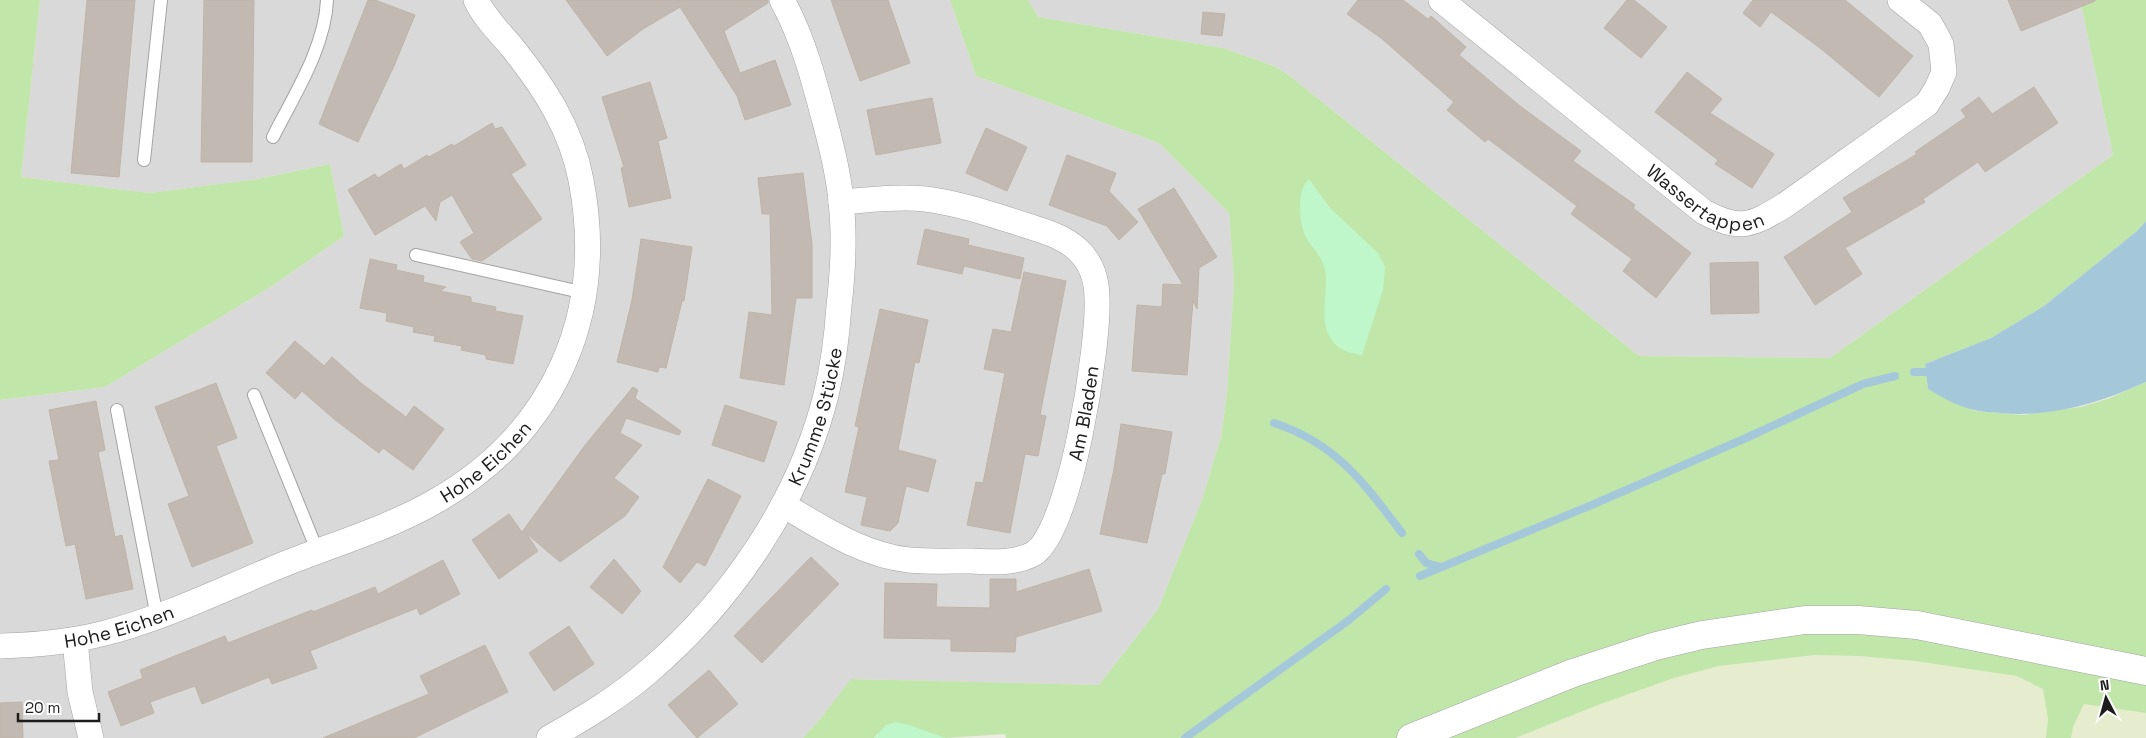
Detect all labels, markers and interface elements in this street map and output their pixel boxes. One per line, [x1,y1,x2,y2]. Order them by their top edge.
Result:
street label: Wassertappen [1642,158,1768,237]
street label: Krumme Stücke [782,346,847,490]
street label: Am Bladen [1062,364,1104,463]
street label: Hohe Eichen [435,416,537,508]
street label: Hohe Eichen [62,599,177,653]
north arrow [2081,673,2131,723]
text: N [2099,676,2110,695]
scale bar [18,690,99,722]
text: 20 m [25,698,60,717]

